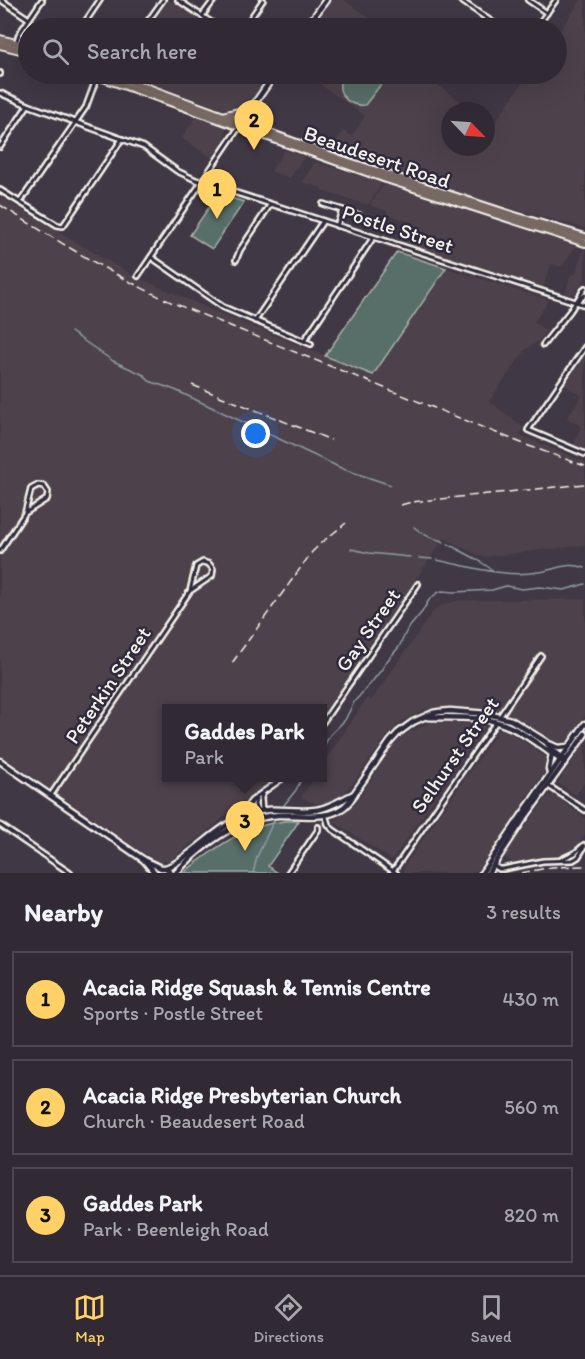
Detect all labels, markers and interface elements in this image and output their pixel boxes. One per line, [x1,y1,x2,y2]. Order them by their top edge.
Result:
search box [18,18,567,84]
icon: search [39,35,72,68]
text: Search here [87,38,197,65]
pin: 2 [234,100,274,150]
north arrow [441,102,495,156]
street label: Beaudesert Road [301,120,454,193]
pin: 1 [198,170,236,219]
street label: Postle Street [339,199,457,258]
your location [241,419,270,448]
street label: Gay Street [330,583,405,676]
street label: Peterkin Street [59,621,156,748]
street label: Selhurst Street [405,692,504,818]
popup [162,704,327,782]
text: Gaddes Park [185,718,304,745]
text: Park [185,745,224,769]
pin: 3 [226,802,264,851]
text: Nearby [24,896,103,928]
text: 3 results [486,900,561,924]
text: Acacia Ridge Squash & Tennis Centre [83,974,431,1001]
text: 1 [41,987,50,1011]
text: 430 m [502,987,559,1011]
text: Sports · Postle Street [83,1001,263,1025]
text: Acacia Ridge Presbyterian Church [83,1082,401,1109]
text: 2 [40,1095,51,1119]
text: 560 m [504,1095,559,1119]
text: Church · Beaudesert Road [83,1109,305,1133]
text: Gaddes Park [83,1190,203,1217]
text: 3 [40,1203,51,1227]
text: 820 m [504,1203,559,1227]
text: Park · Beenleigh Road [83,1217,269,1241]
tab: Map [73,1291,106,1346]
tab: Directions [253,1291,324,1346]
tab: Saved [471,1291,512,1346]

